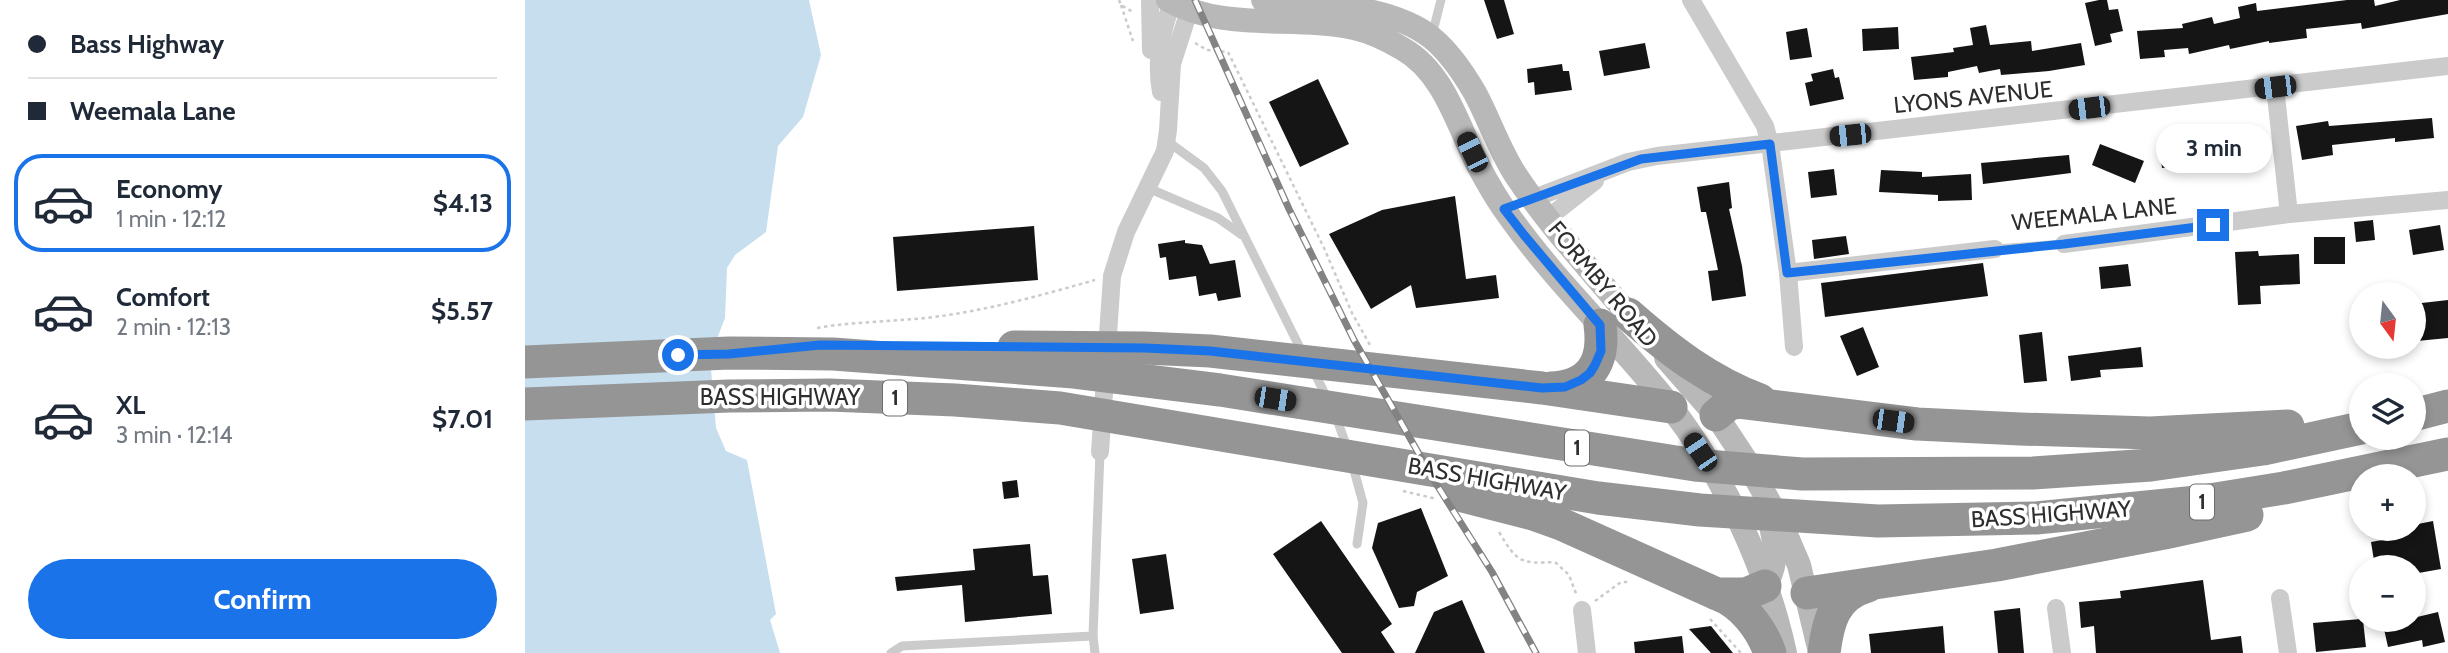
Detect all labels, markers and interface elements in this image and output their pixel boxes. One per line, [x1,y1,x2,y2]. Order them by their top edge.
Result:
text: Bass Highway [70,28,224,60]
car [2253,74,2298,100]
street label: LYONS AVENUE [1892,75,2054,119]
text: Weemala Lane [70,95,236,127]
car [2067,95,2112,121]
car [1829,122,1872,148]
callout: 3 min [2155,124,2271,173]
car [1454,129,1491,175]
text: 3 min [2186,134,2242,162]
icon: car [32,172,95,235]
text: Economy [116,173,222,205]
text: $4.13 [433,187,493,219]
street label: WEEMALA LANE [2010,191,2178,237]
text: 1 min · 12:12 [116,205,226,233]
route end [2197,209,2229,241]
street label: FORMBY ROAD [1542,215,1664,353]
icon: car [32,280,95,343]
text: Comfort [116,281,210,313]
north arrow [2349,282,2425,359]
map controls [2349,282,2426,632]
text: $5.57 [431,295,493,327]
text: 2 min · 12:13 [116,313,231,341]
route start [662,339,694,371]
button: layers [2349,373,2426,450]
road number: 1 [883,380,907,416]
street label: BASS HIGHWAY [700,383,861,411]
car [1253,385,1298,413]
icon: car [32,388,95,451]
text: XL [116,389,145,421]
text: $7.01 [432,403,493,435]
car [1871,408,1916,434]
text: 3 min · 12:14 [116,421,232,449]
car [1680,429,1721,475]
road number: 1 [1565,430,1589,466]
street label: BASS HIGHWAY [1406,451,1569,507]
button: + [2349,464,2426,541]
road number: 1 [2190,484,2214,520]
street label: BASS HIGHWAY [1970,494,2133,534]
button: − [2349,555,2426,632]
button: Confirm [28,559,497,639]

